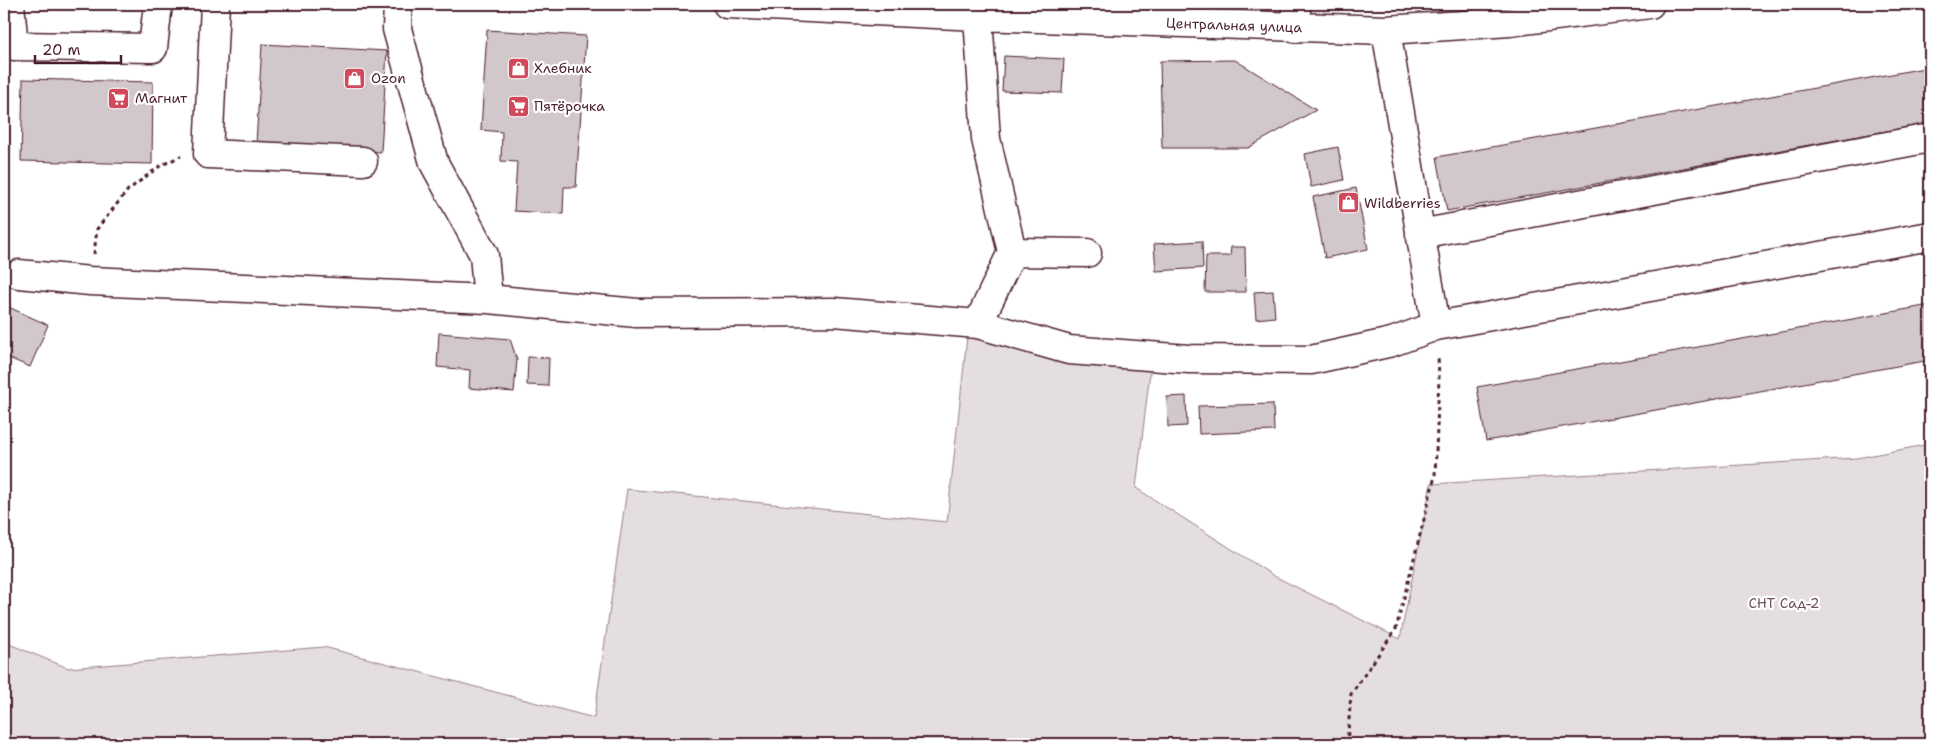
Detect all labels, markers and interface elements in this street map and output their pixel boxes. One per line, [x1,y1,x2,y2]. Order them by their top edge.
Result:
street label: Центральная улица [1166,14,1303,36]
scale bar [35,32,121,64]
text: 20 m [42,40,81,60]
shop icon: Хлебник [506,56,530,80]
place label: Хлебник [534,59,592,77]
shop icon: Ozon [343,66,367,90]
place label: Ozon [371,69,406,87]
supermarket icon: Магнит [107,86,131,110]
place label: Магнит [135,89,188,107]
supermarket icon: Пятёрочка [506,94,530,118]
place label: Пятёрочка [534,97,605,115]
shop icon: Wildberries [1336,191,1360,215]
place label: Wildberries [1364,194,1441,212]
park label: СНТ Сад-2 [1748,594,1820,612]

